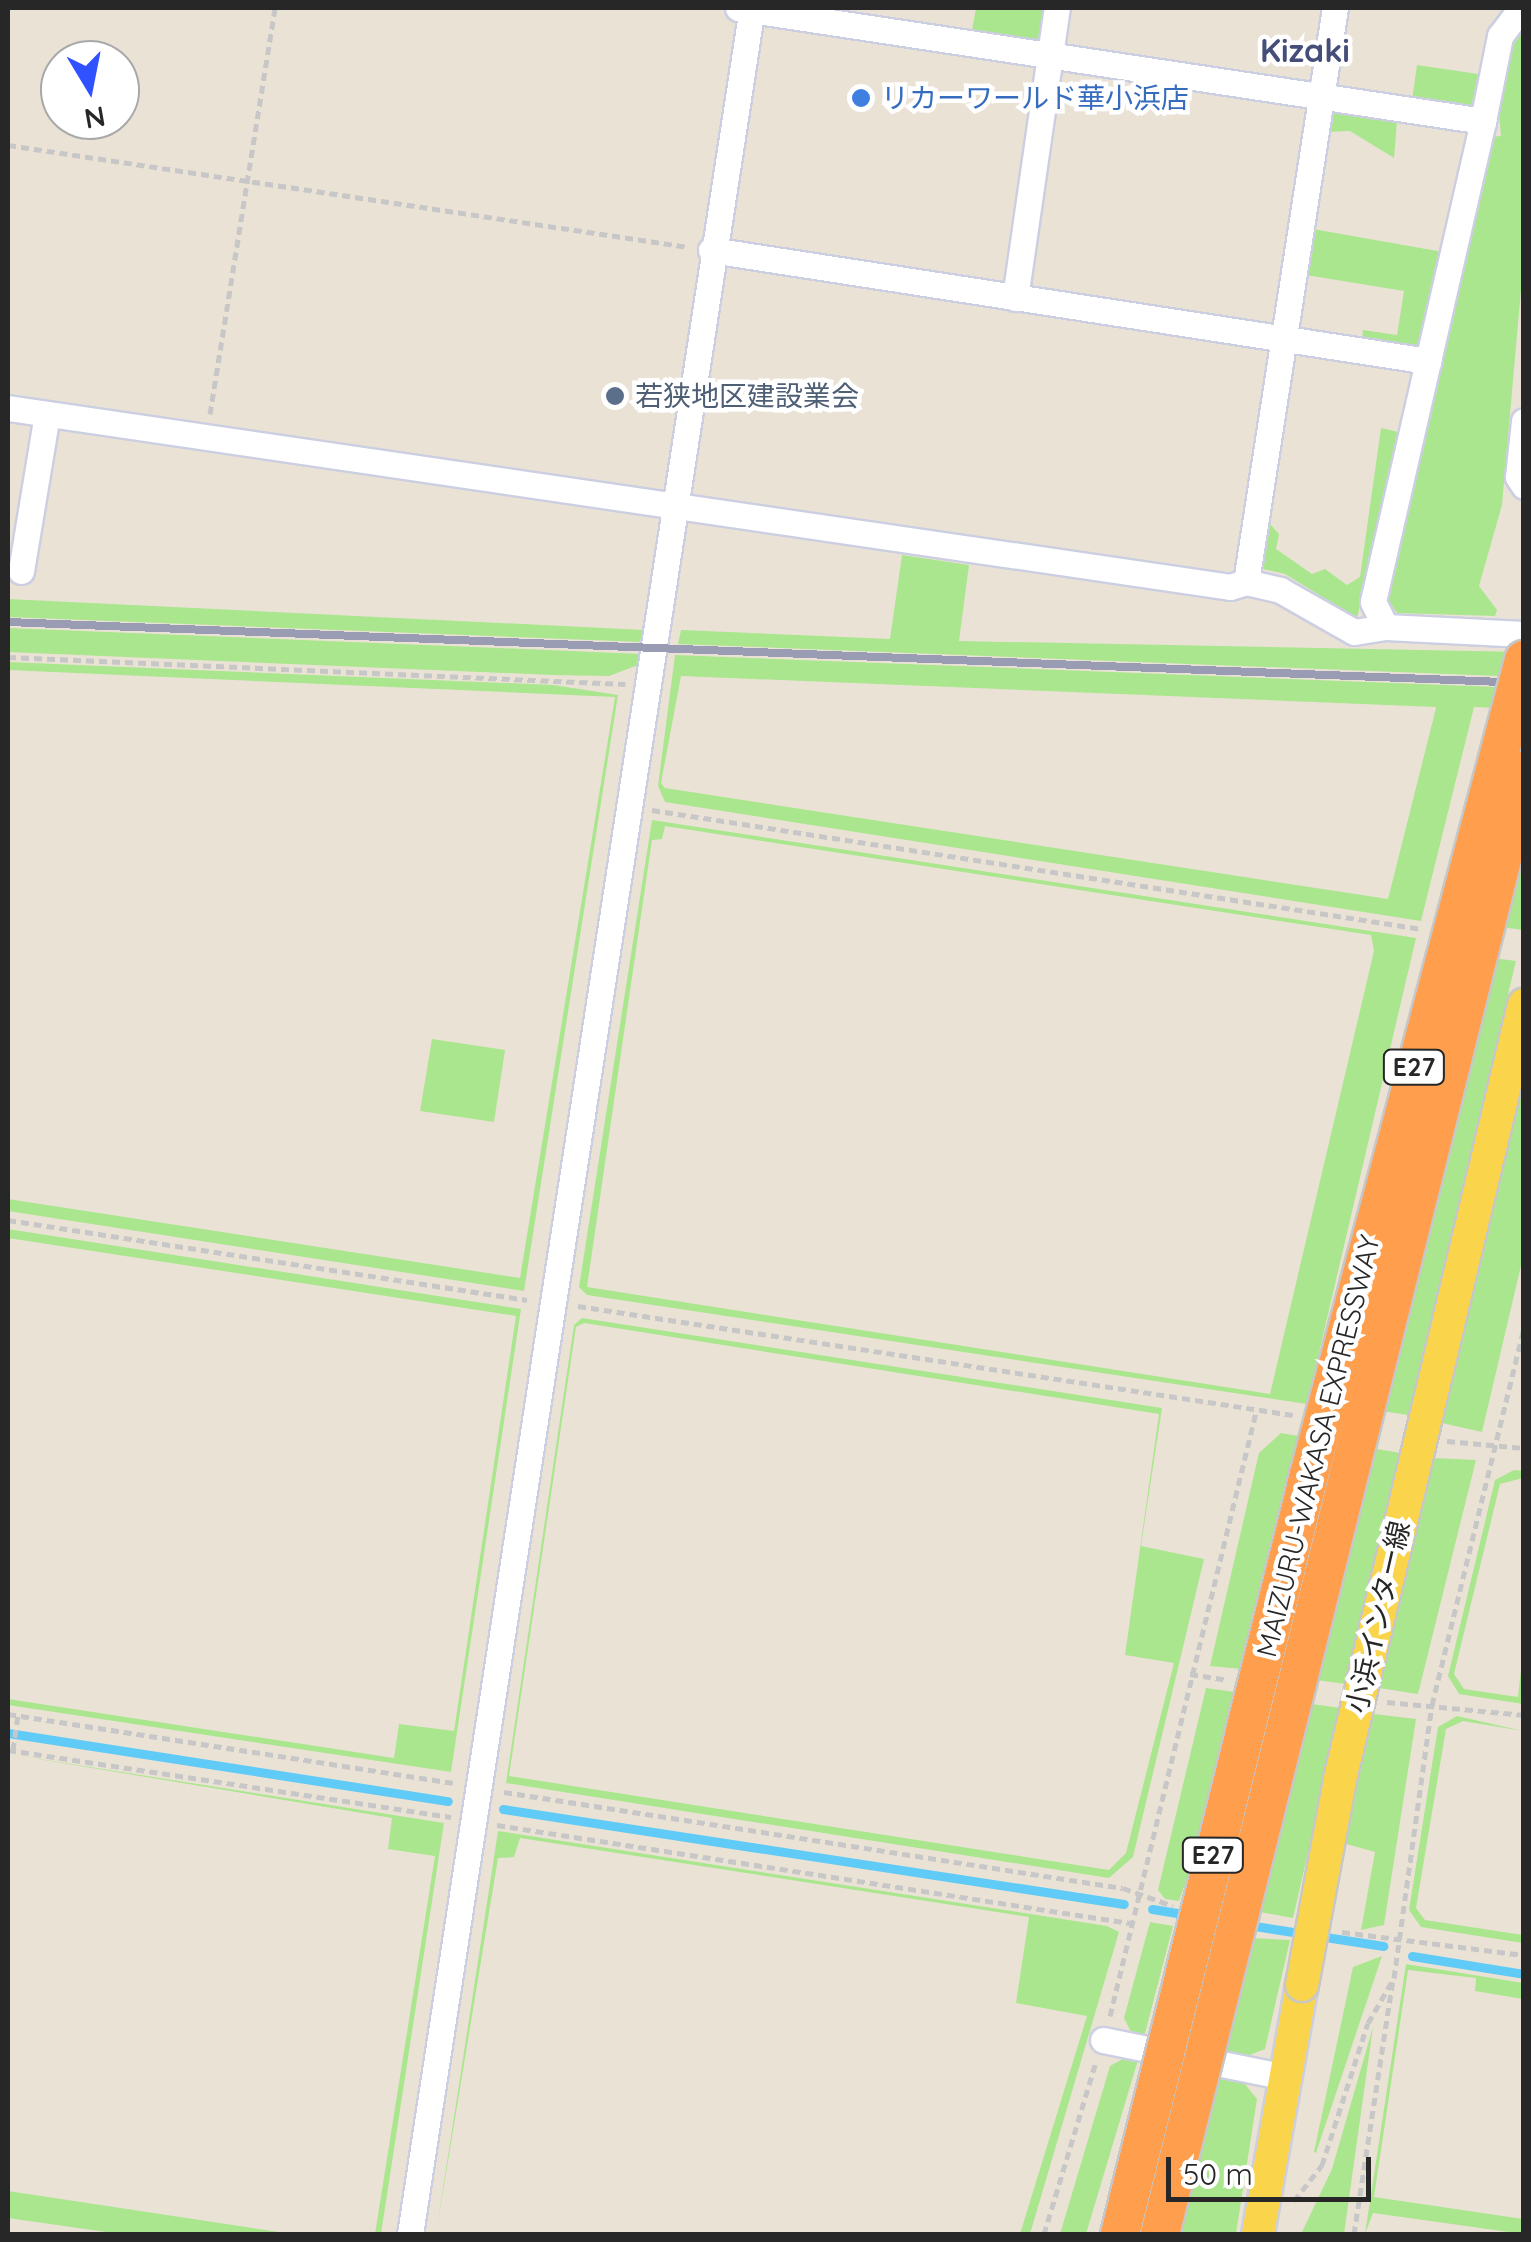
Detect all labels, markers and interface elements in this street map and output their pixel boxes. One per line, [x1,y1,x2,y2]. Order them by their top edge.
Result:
district label: Kizaki [1260,31,1350,69]
north arrow [40,40,140,140]
place label: リカーワールド華小浜店 [881,81,1189,115]
marker: リカーワールド華小浜店 [850,87,872,109]
text: N [82,99,108,137]
place label: 若狭地区建設業会 [635,379,859,413]
marker: 若狭地区建設業会 [604,385,626,407]
road number: E27 [1382,1047,1446,1087]
street label: MAIZURU-WAKASA EXPRESSWAY [1249,1232,1387,1660]
street label: 小浜インター線 [1340,1518,1416,1716]
road number: E27 [1180,1835,1246,1875]
scale bar [1171,2137,1376,2199]
text: 50 m [1183,2155,1253,2193]

